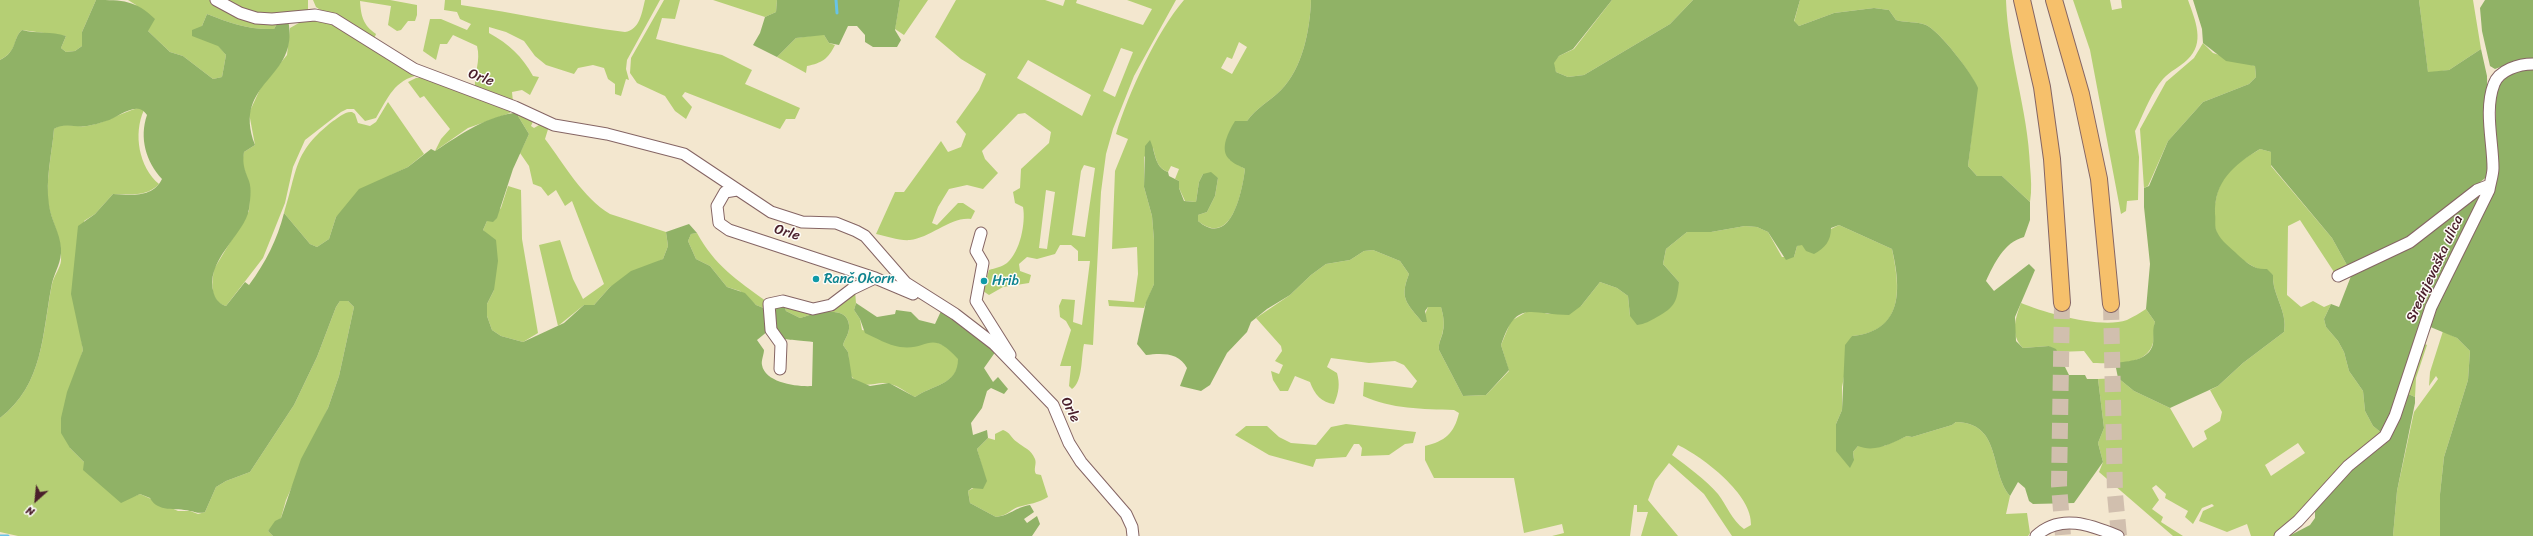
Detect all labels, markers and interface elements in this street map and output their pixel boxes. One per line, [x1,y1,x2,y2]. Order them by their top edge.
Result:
street label: Orle [466,66,496,90]
street label: Srednjevaška ulica [2403,213,2467,325]
street label: Orle [772,221,802,245]
place label: Ranč Okorn [824,271,895,287]
place label: Hrib [992,273,1019,289]
marker: Ranč Okorn [811,274,821,284]
marker: Hrib [979,276,989,286]
street label: Orle [1057,395,1083,425]
north arrow [16,480,56,520]
text: N [23,501,38,521]

